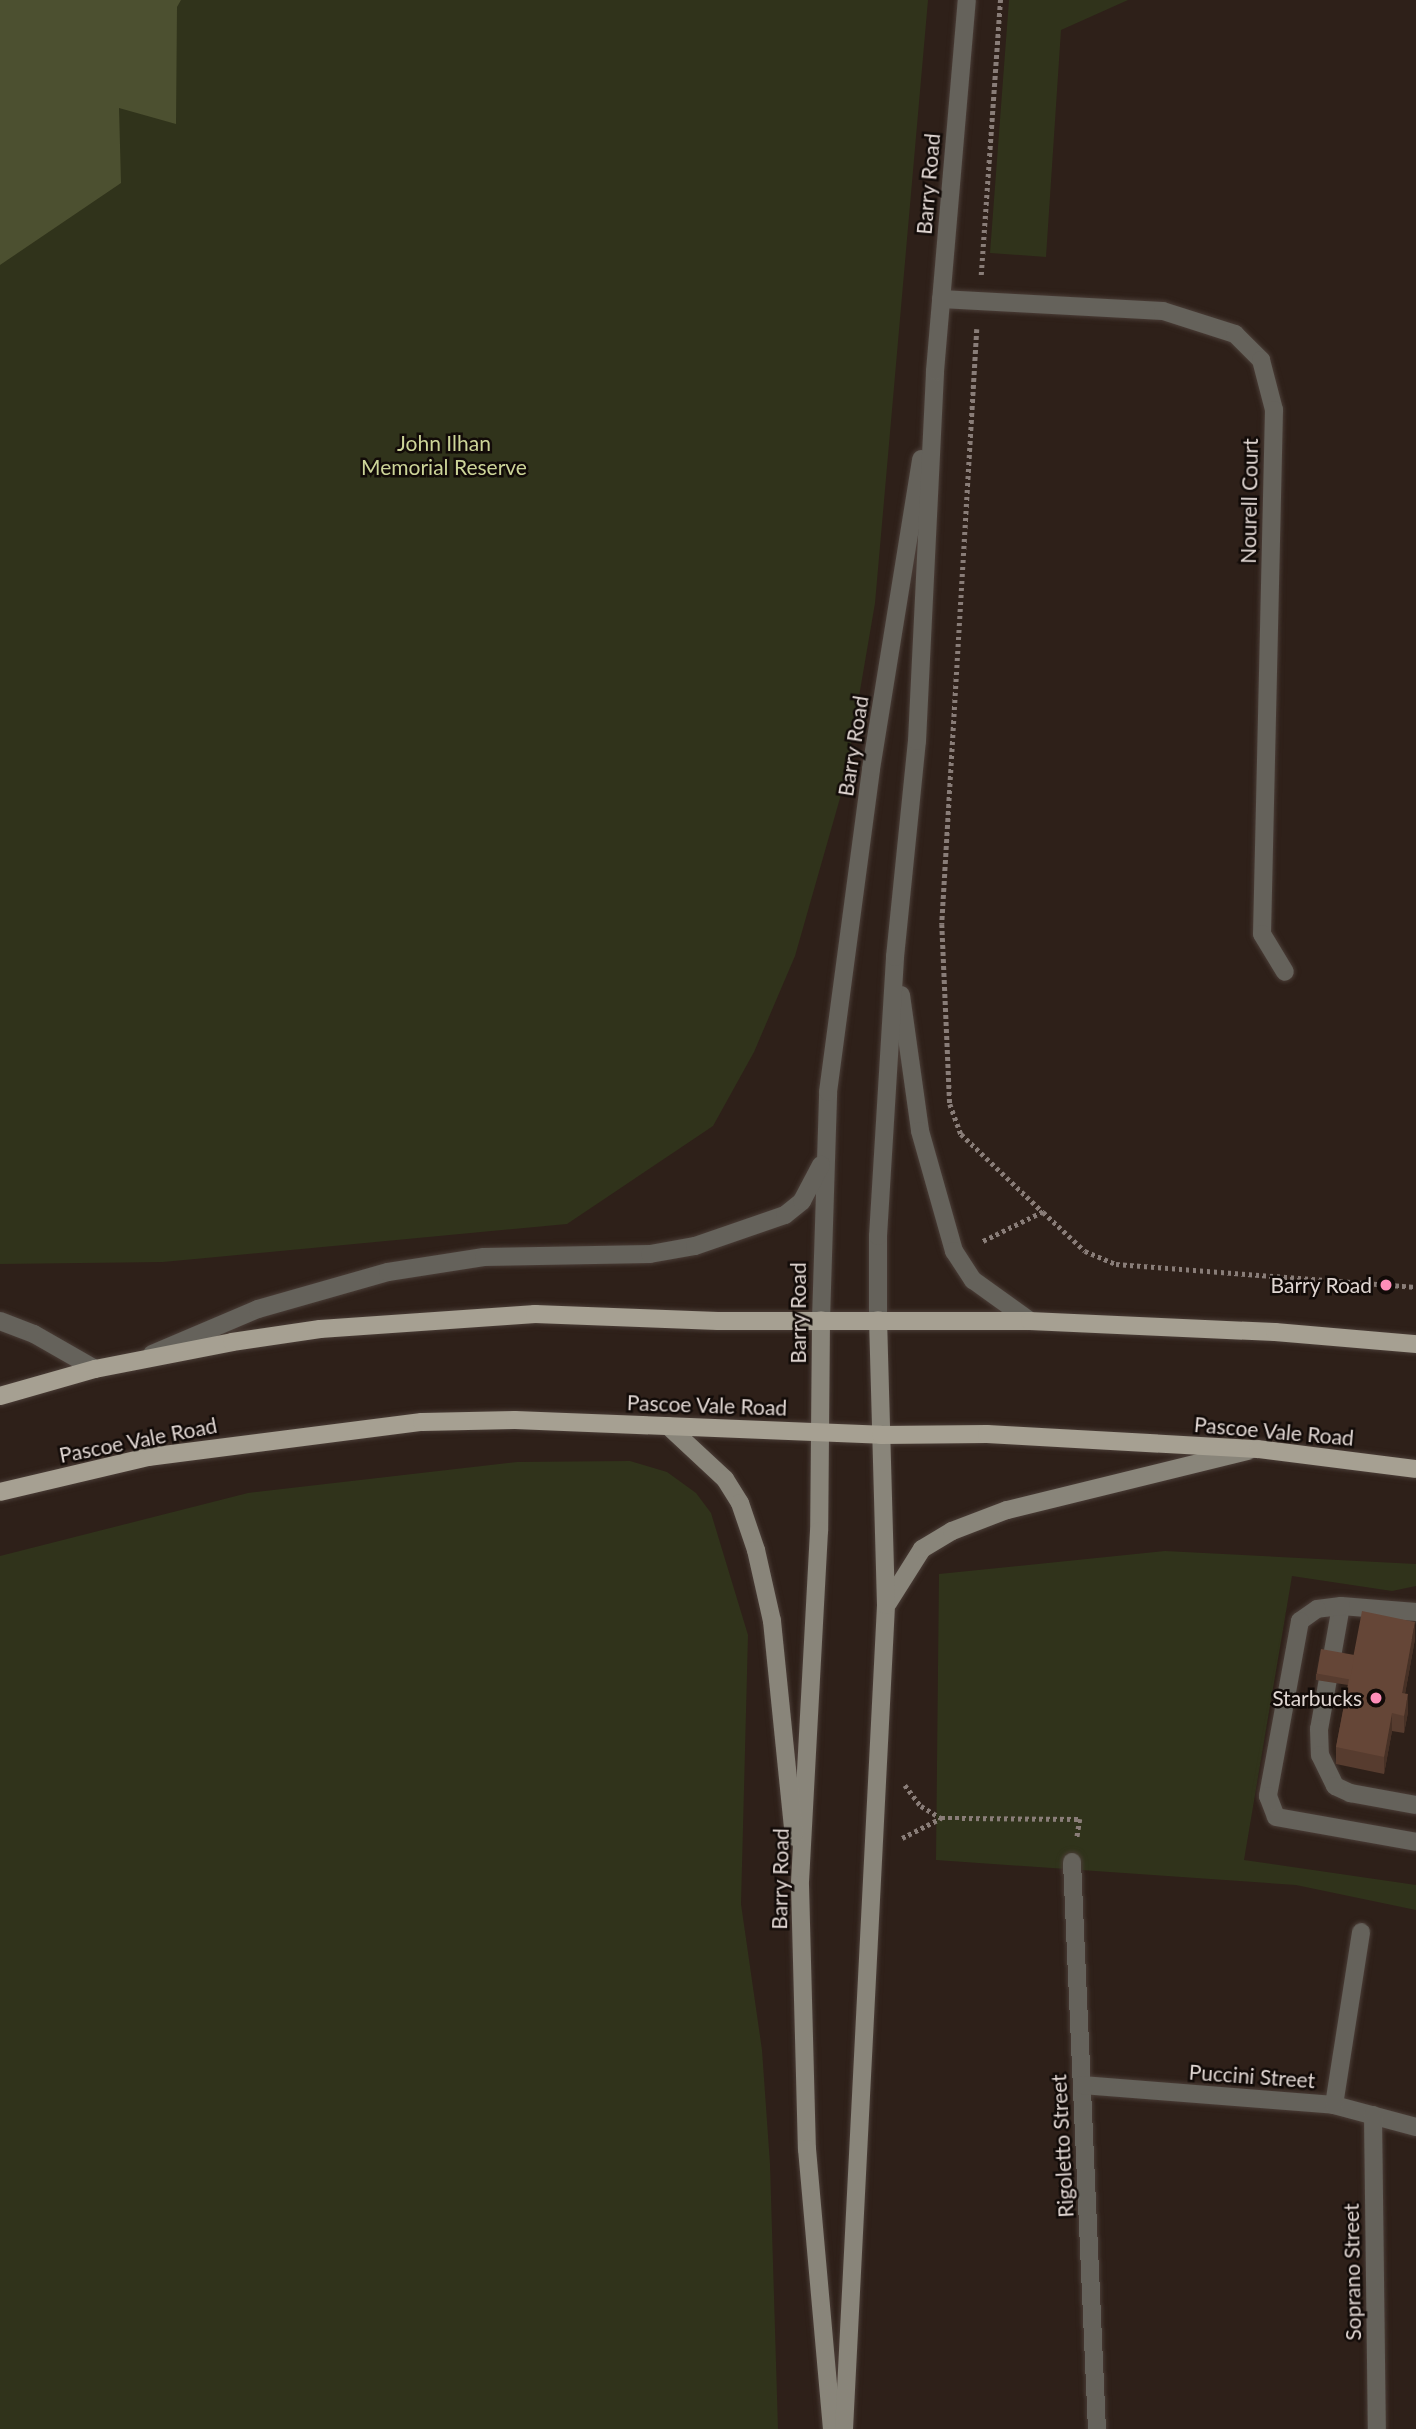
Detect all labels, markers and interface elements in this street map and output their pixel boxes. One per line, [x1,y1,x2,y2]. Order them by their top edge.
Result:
street label: Barry Road [911,132,945,236]
park label: John Ilhan Memorial Reserve [361,430,527,480]
street label: Nourell Court [1235,438,1263,564]
street label: Barry Road [833,694,873,798]
street label: Barry Road [785,1262,811,1364]
place label: Barry Road [1270,1272,1372,1298]
marker: Barry Road [1378,1277,1394,1293]
street label: Pascoe Vale Road [626,1390,788,1420]
street label: Pascoe Vale Road [1193,1411,1355,1451]
street label: Pascoe Vale Road [57,1412,219,1468]
place label: Starbucks [1272,1685,1362,1711]
marker: Starbucks [1368,1690,1384,1706]
street label: Barry Road [767,1828,793,1930]
street label: Puccini Street [1188,2059,1316,2093]
street label: Rigoletto Street [1046,2074,1078,2218]
street label: Soprano Street [1338,2203,1366,2341]

